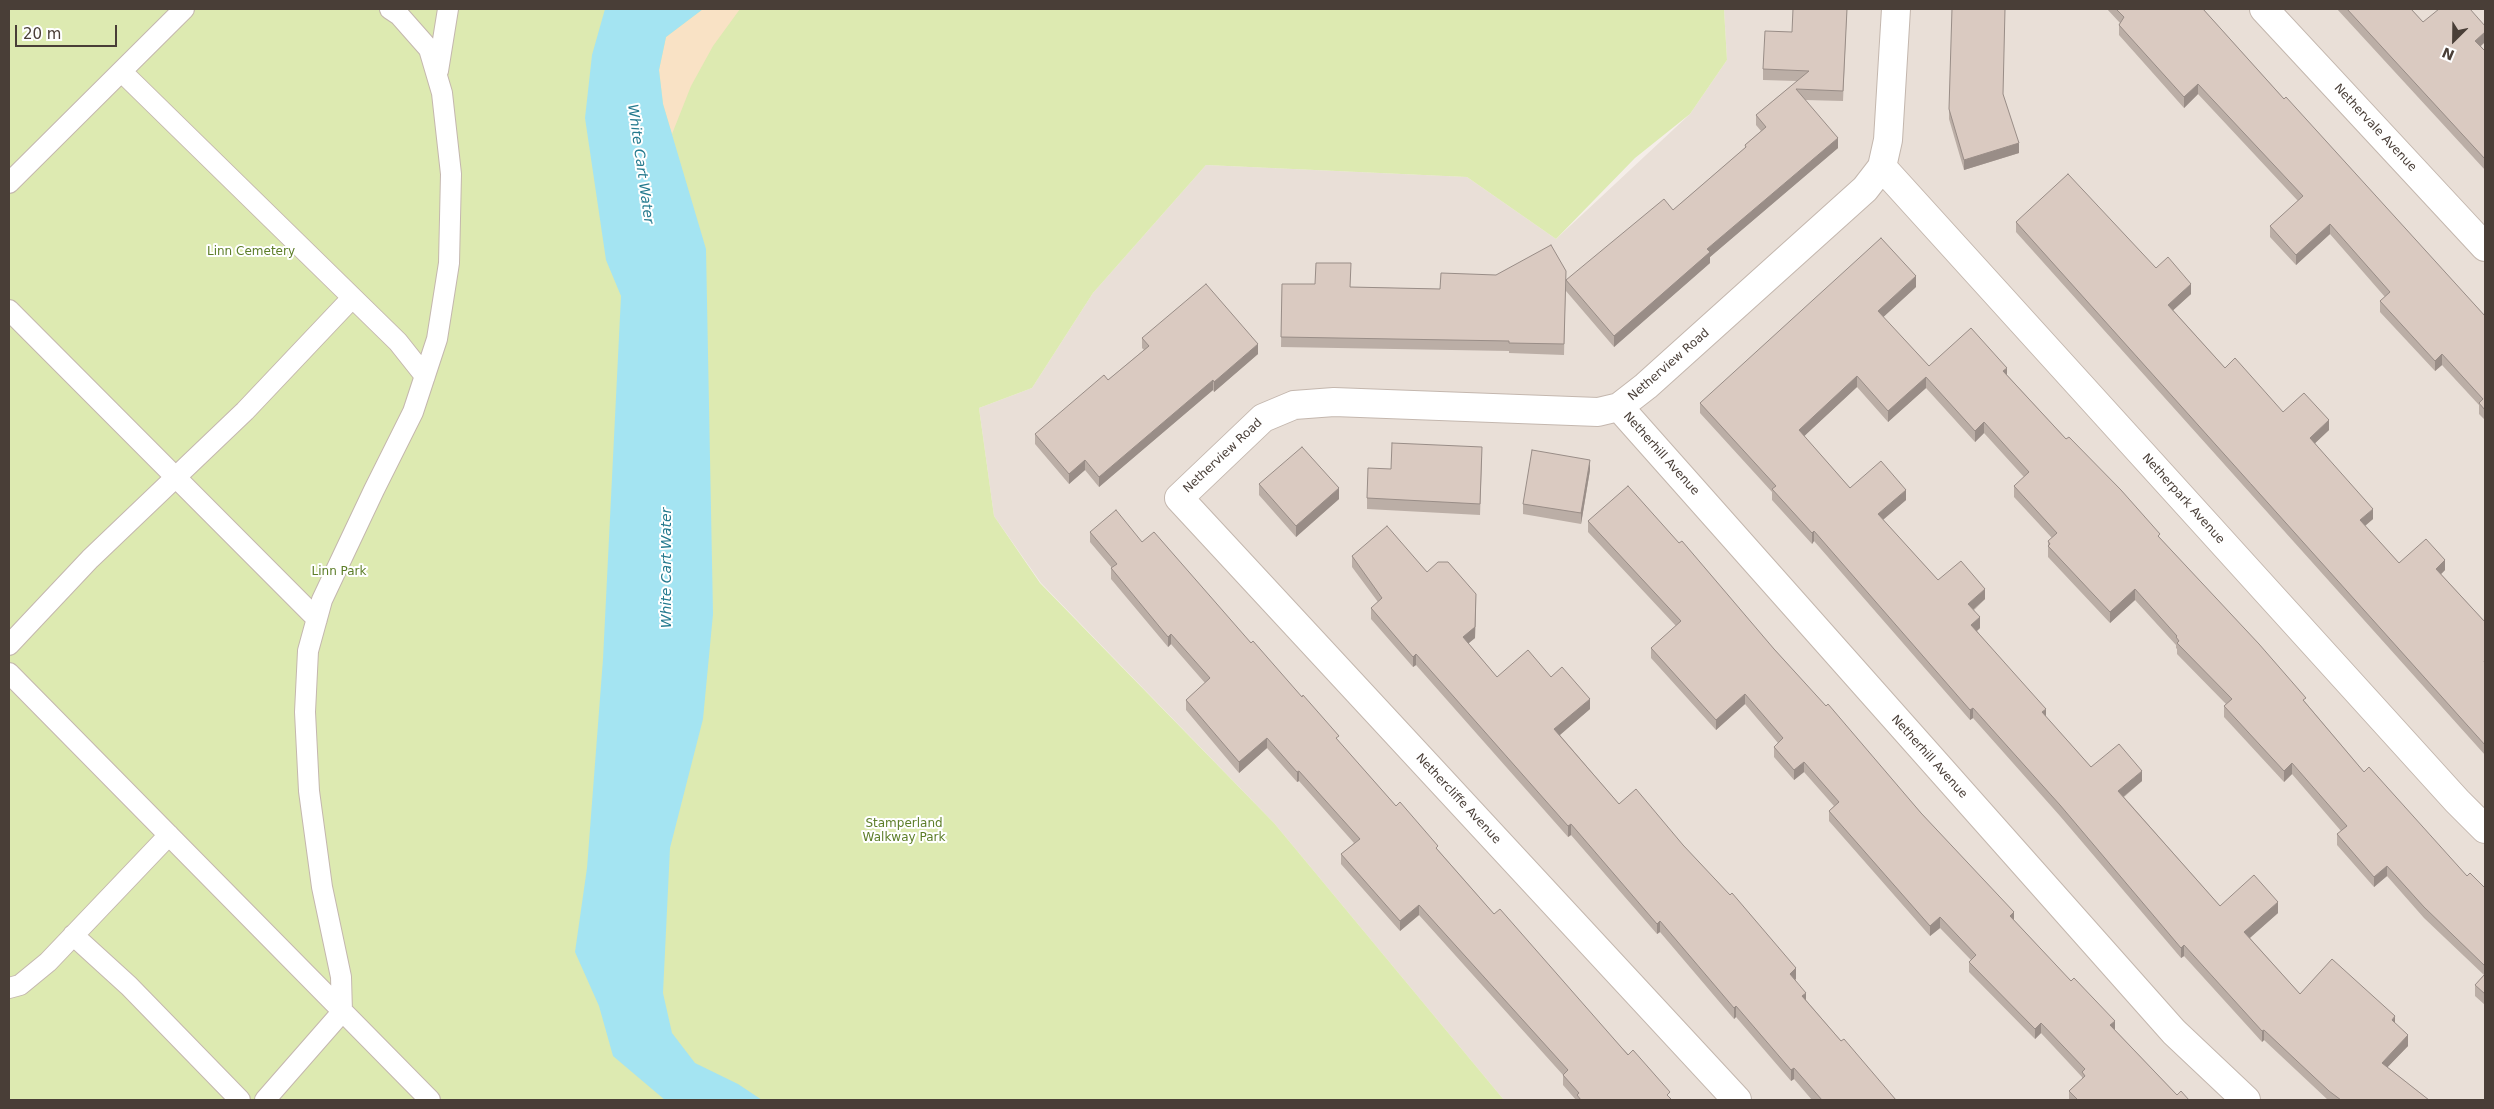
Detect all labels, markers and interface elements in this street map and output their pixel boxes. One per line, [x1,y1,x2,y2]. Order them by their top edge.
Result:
scale bar [18,15,120,47]
north arrow [2429,15,2479,65]
text: 20 m [23,25,61,43]
text: N [2440,44,2457,63]
street label: Nethervale Avenue [2331,81,2419,175]
water label: White Cart Water [623,103,657,225]
park label: Linn Cemetery [207,245,295,259]
street label: Netherview Road [1626,326,1712,404]
street label: Netherhill Avenue [1620,410,1702,498]
street label: Netherview Road [1181,416,1265,496]
street label: Netherpark Avenue [2139,451,2227,547]
water label: White Cart Water [659,508,675,628]
park label: Linn Park [312,565,366,579]
street label: Netherhill Avenue [1888,713,1970,801]
street label: Nethercliffe Avenue [1412,751,1504,847]
park label: Stamperland Walkway Park [863,817,945,845]

